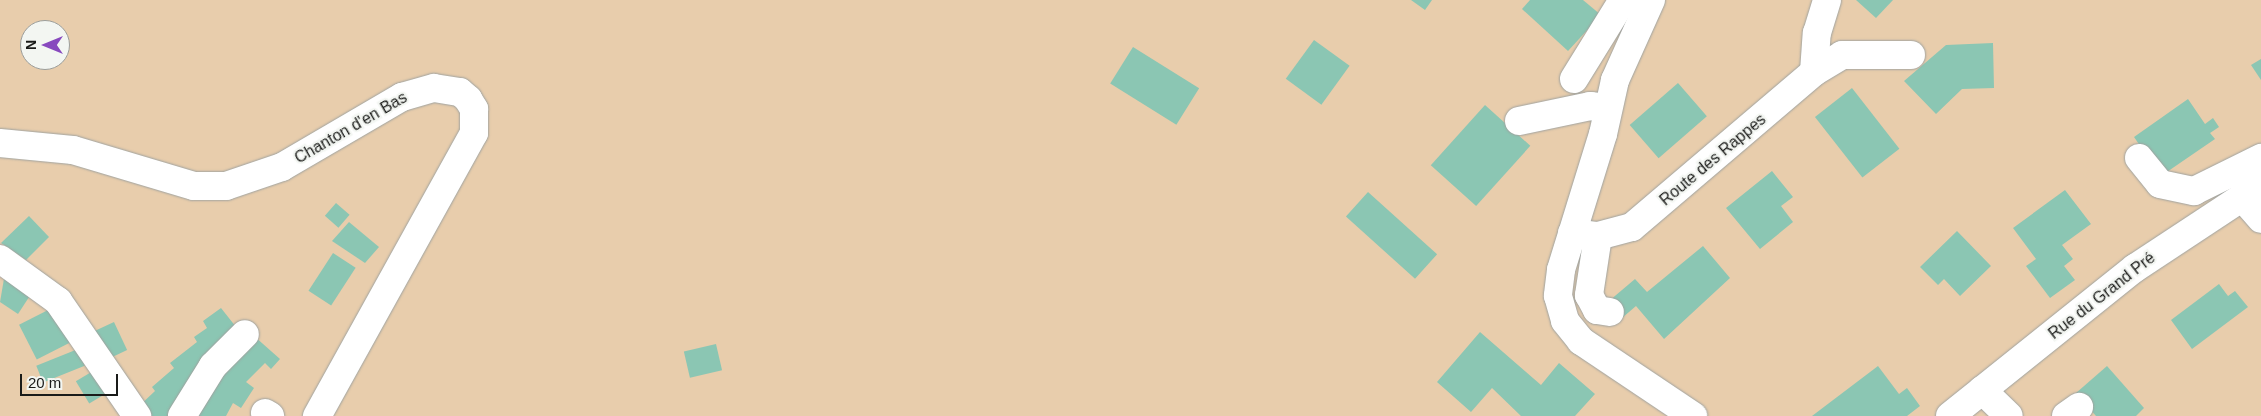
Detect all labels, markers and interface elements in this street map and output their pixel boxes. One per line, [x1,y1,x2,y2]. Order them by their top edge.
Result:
north arrow [20,20,70,70]
text: N [23,40,39,50]
street label: Chanton d'en Bas [291,88,411,168]
street label: Route des Rappes [1656,110,1770,210]
street label: Rue du Grand Pré [2045,248,2159,344]
scale bar [22,364,120,396]
text: 20 m [28,374,61,391]

